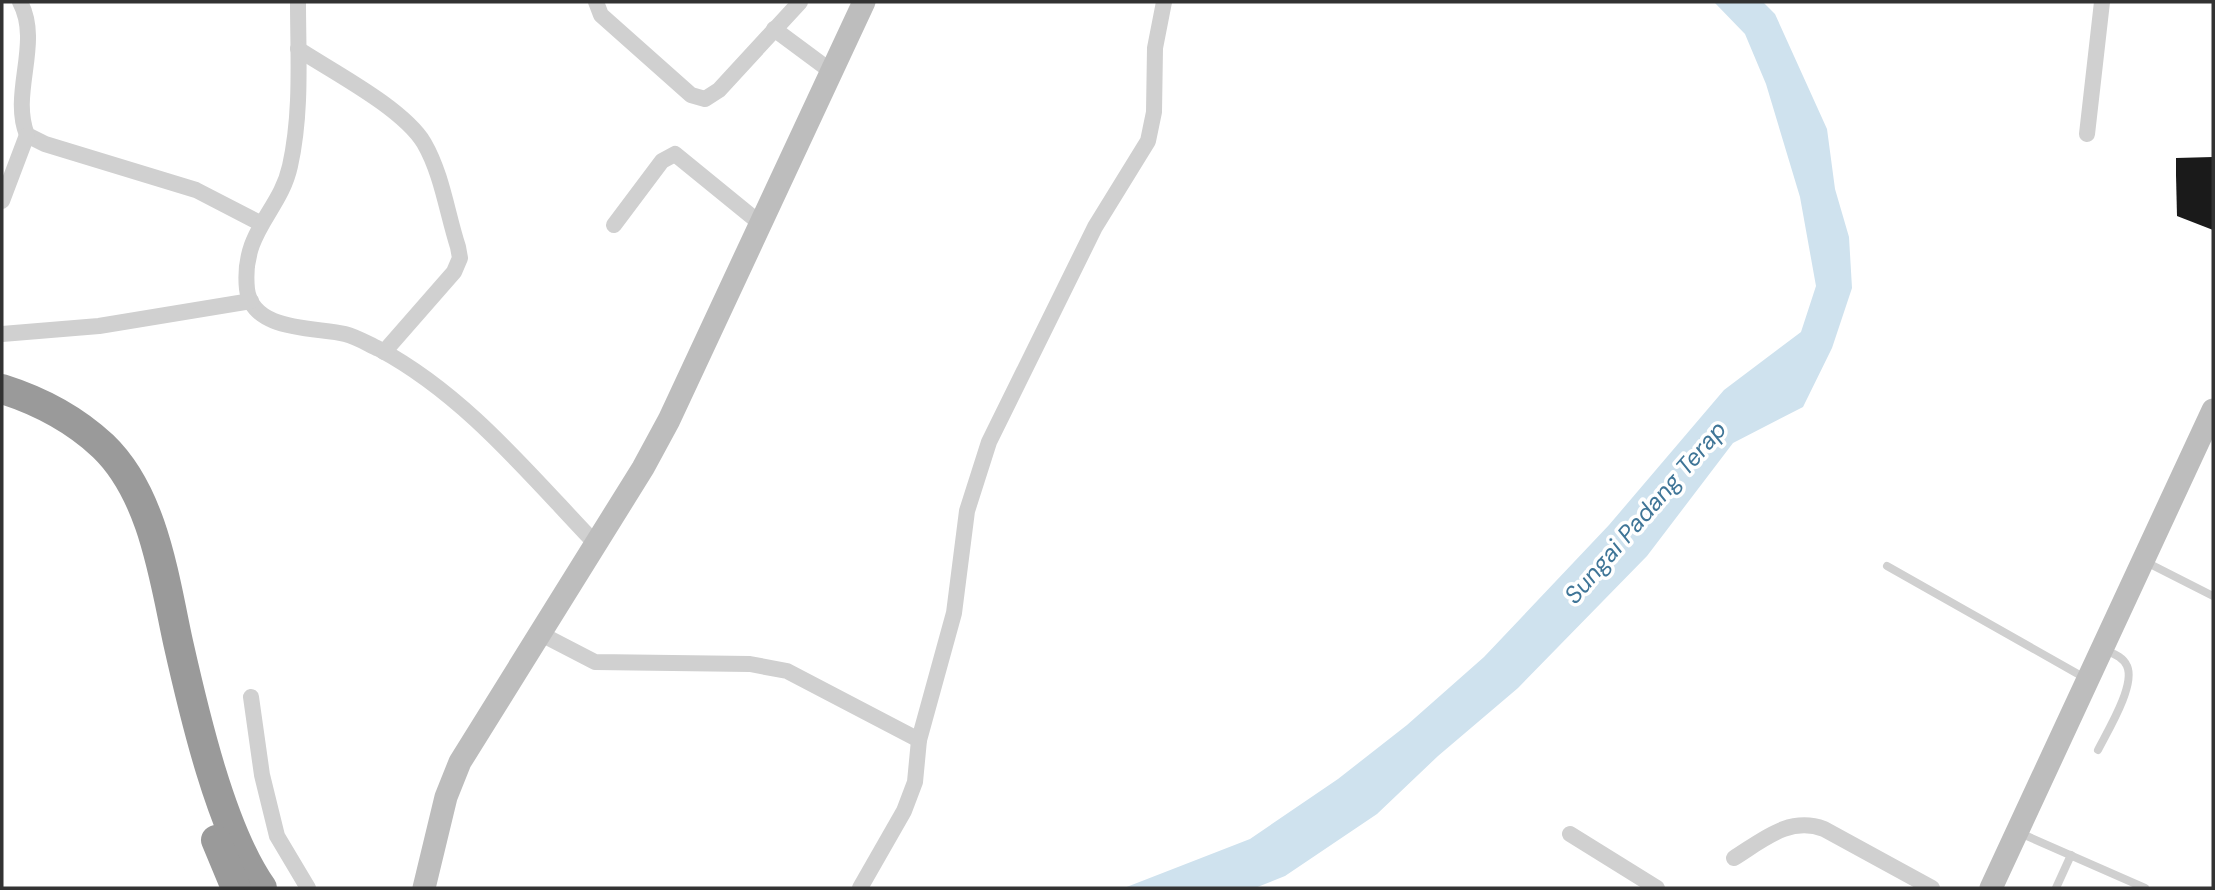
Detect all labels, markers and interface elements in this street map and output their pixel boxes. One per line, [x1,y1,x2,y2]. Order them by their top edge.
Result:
water label: Sungai Padang Terap [1557,414,1733,610]

